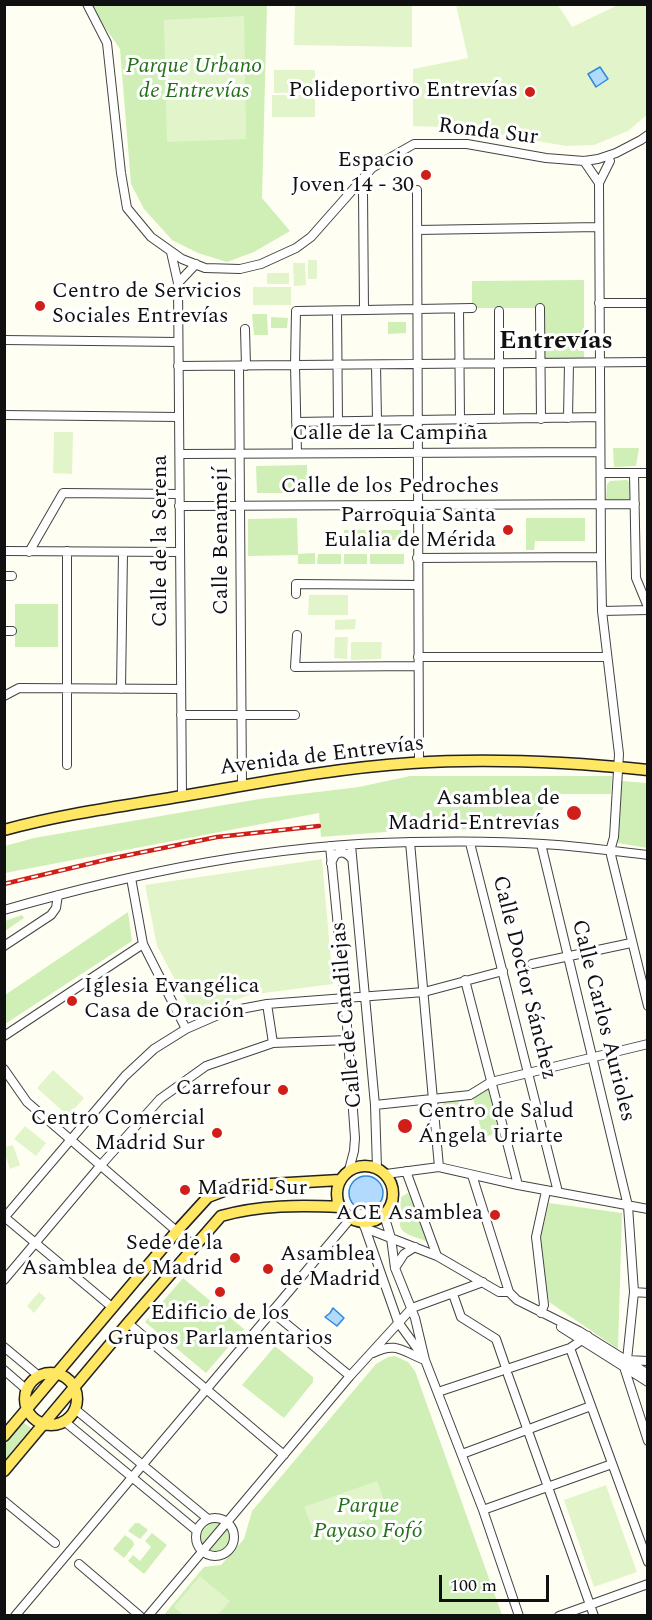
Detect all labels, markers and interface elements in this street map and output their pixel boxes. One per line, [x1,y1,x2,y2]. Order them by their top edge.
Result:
park label: Parque Urbano de Entrevías [126,55,262,106]
place label: Polideportivo Entrevías [288,79,518,105]
marker: Polideportivo Entrevías [523,85,537,99]
street label: Ronda Sur [436,114,540,152]
place label: Espacio Joven 14 - 30 [291,149,414,200]
marker: Espacio Joven 14 - 30 [419,168,433,182]
place label: Centro de Servicios Sociales Entrevías [52,280,242,332]
marker: Centro de Servicios Sociales Entrevías [33,299,47,313]
district label: Entrevías [499,327,613,359]
street label: Calle de la Campiña [292,422,488,448]
street label: Calle de la Serena [149,455,175,627]
street label: Calle Benamejí [210,467,236,615]
street label: Calle de los Pedroches [281,475,499,501]
place label: Parroquia Santa Eulalia de Mérida [324,504,496,556]
marker: Parroquia Santa Eulalia de Mérida [501,523,515,537]
street label: Avenida de Entrevías [218,731,426,783]
place label: Asamblea de Madrid-Entrevías [387,787,560,838]
marker: Asamblea de Madrid-Entrevías [565,804,583,822]
street label: Calle Doctor Sánchez [485,873,561,1083]
street label: Calle Carlos Aurioles [564,917,640,1125]
street label: Calle de Candilejas [327,921,369,1109]
place label: Iglesia Evangélica Casa de Oración [84,975,260,1026]
marker: Iglesia Evangélica Casa de Oración [65,994,79,1008]
place label: Carrefour [176,1077,271,1103]
marker: Carrefour [276,1083,290,1097]
place label: Centro de Salud Ángela Uriarte [418,1100,574,1152]
place label: Centro Comercial Madrid Sur [31,1107,205,1158]
marker: Centro de Salud Ángela Uriarte [396,1117,414,1135]
marker: Centro Comercial Madrid Sur [210,1126,224,1140]
place label: Madrid Sur [197,1177,307,1203]
marker: Madrid Sur [178,1183,192,1197]
place label: ACE Asamblea [336,1202,483,1228]
marker: ACE Asamblea [488,1208,502,1222]
place label: Sede de la Asamblea de Madrid [21,1232,223,1284]
place label: Asamblea de Madrid [280,1243,381,1294]
marker: Sede de la Asamblea de Madrid [228,1251,242,1265]
marker: Asamblea de Madrid [261,1262,275,1276]
marker: Edificio de los Grupos Parlamentarios [213,1285,227,1299]
place label: Edificio de los Grupos Parlamentarios [107,1302,333,1354]
park label: Parque Payaso Fofó [313,1495,423,1546]
scale bar [442,1563,552,1601]
text: 100 m [450,1572,497,1599]

